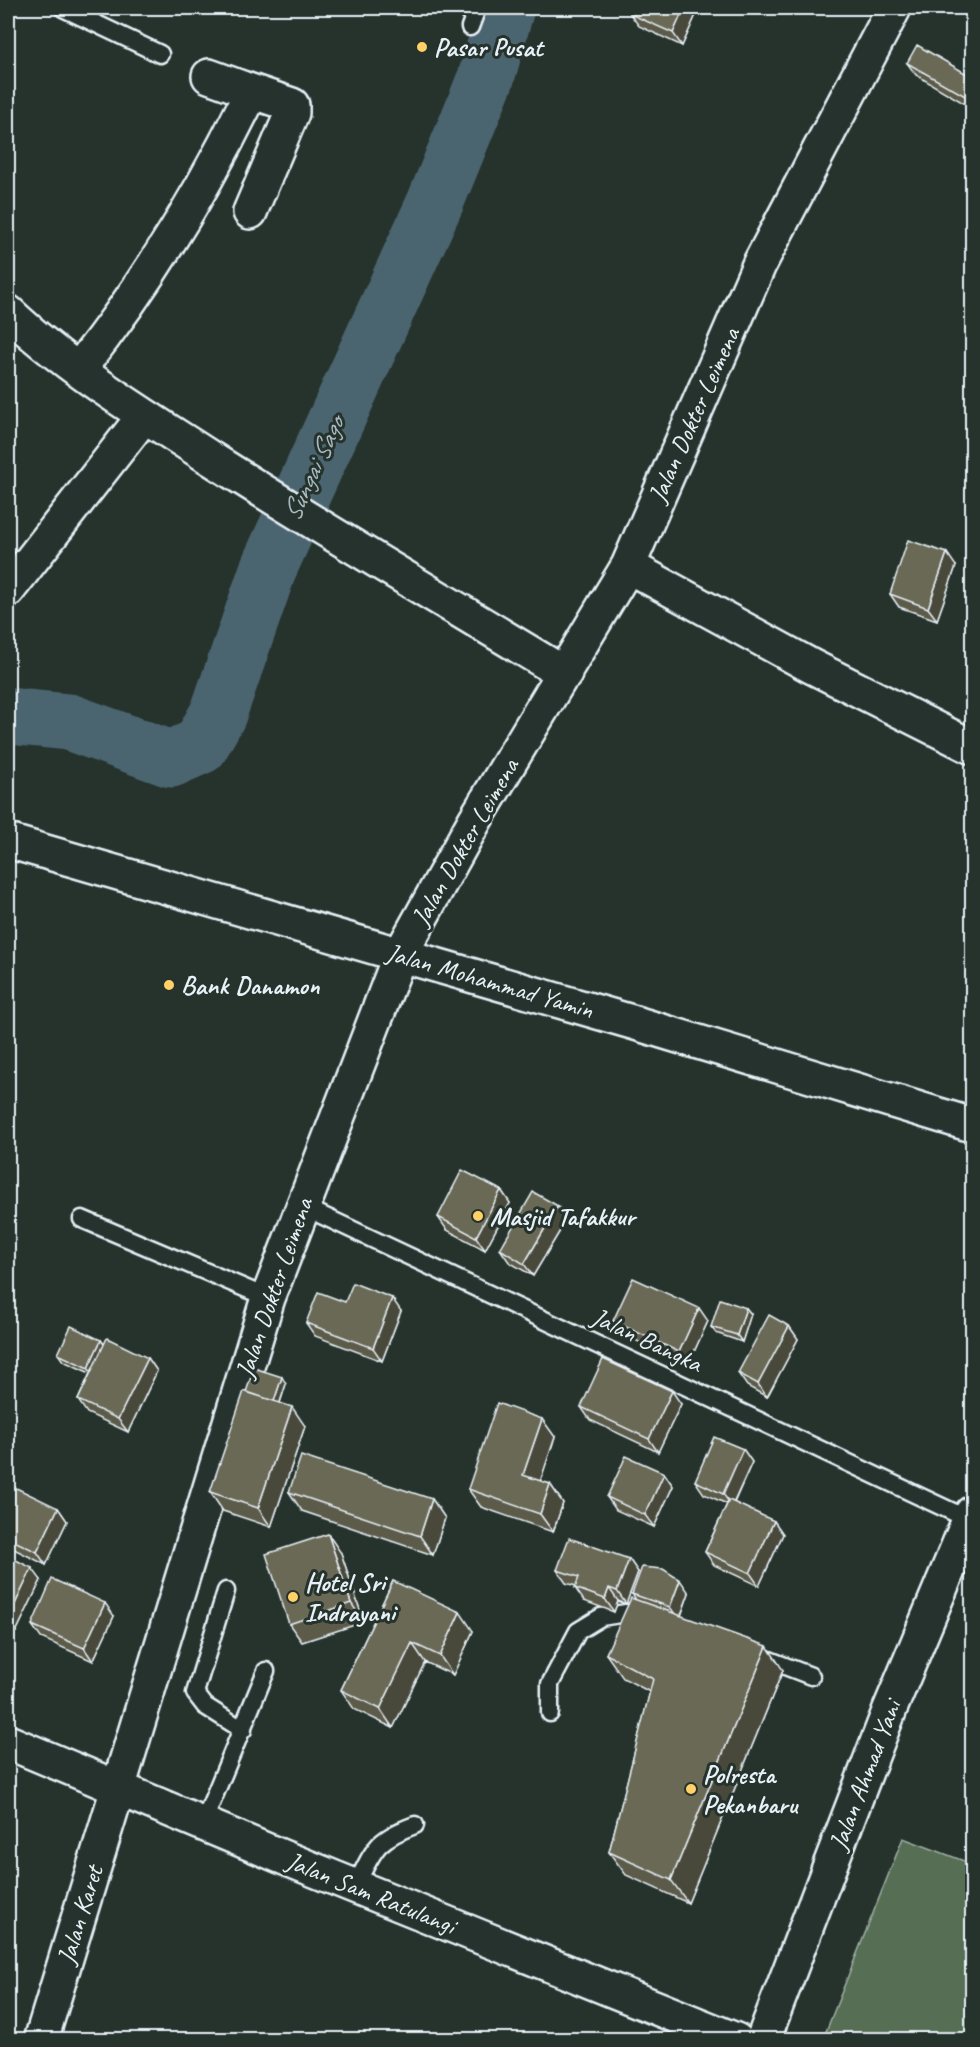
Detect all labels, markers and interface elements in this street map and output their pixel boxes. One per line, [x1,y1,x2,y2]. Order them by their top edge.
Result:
place label: Pasar Pusat [434,31,545,64]
marker: Pasar Pusat [415,40,429,54]
street label: Jalan Dokter Leimena [640,321,748,509]
water label: Sungai Sago [274,408,354,526]
street label: Jalan Dokter Leimena [403,751,527,933]
street label: Jalan Mohammad Yamin [381,935,597,1026]
place label: Bank Danamon [181,969,321,1002]
marker: Bank Danamon [162,978,176,992]
street label: Jalan Dokter Leimena [227,1192,321,1384]
place label: Masjid Tafakkur [490,1200,637,1233]
marker: Masjid Tafakkur [471,1209,485,1223]
street label: Jalan Bangka [585,1299,709,1381]
place label: Hotel Sri Indrayani [305,1566,399,1629]
marker: Hotel Sri Indrayani [286,1590,300,1604]
street label: Jalan Ahmad Yani [821,1693,910,1856]
place label: Polresta Pekanbaru [703,1758,799,1821]
marker: Polresta Pekanbaru [684,1782,698,1796]
street label: Jalan Sam Ratulangi [280,1843,463,1943]
street label: Jalan Karet [49,1860,111,1970]

